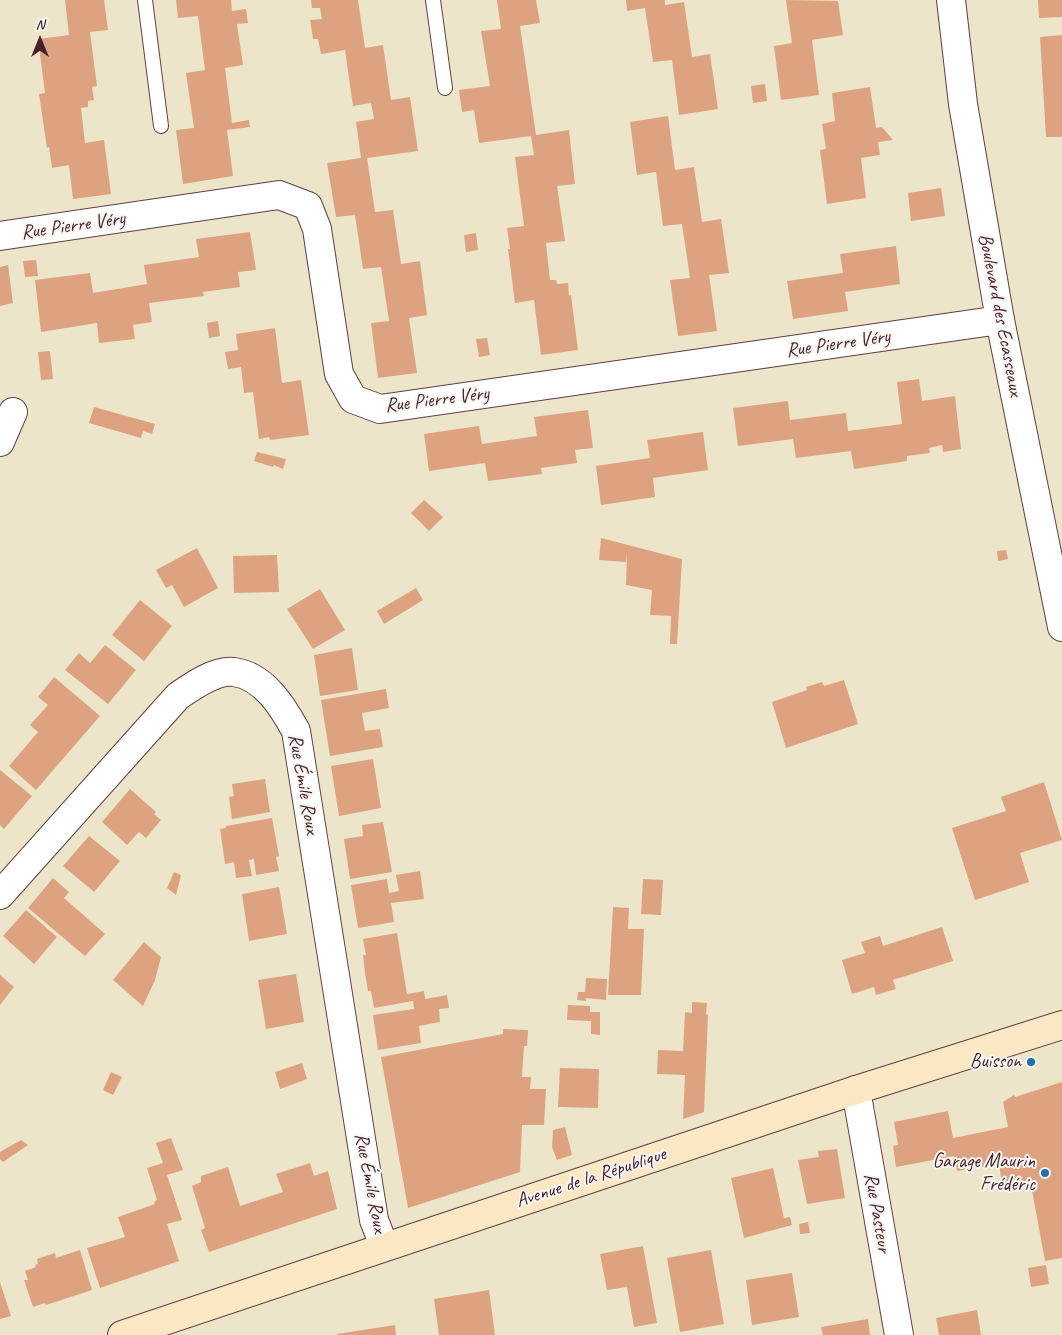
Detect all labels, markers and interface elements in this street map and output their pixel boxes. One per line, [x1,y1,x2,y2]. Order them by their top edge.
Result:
north arrow [15,15,65,65]
text: N [36,16,44,33]
street label: Rue Pierre Véry [20,207,126,245]
street label: Boulevard des Ecasseaux [972,232,1028,398]
street label: Rue Pierre Véry [785,325,891,363]
street label: Rue Pierre Véry [384,382,490,418]
street label: Rue Émile Roux [282,732,324,836]
place label: Buisson [970,1050,1021,1074]
marker: Buisson [1025,1056,1037,1068]
street label: Rue Émile Roux [349,1131,391,1235]
street label: Avenue de la République [513,1142,669,1214]
place label: Garage Maurin Frédéric [932,1150,1035,1197]
marker: Garage Maurin Frédéric [1039,1167,1051,1179]
street label: Rue Pasteur [858,1171,896,1255]

